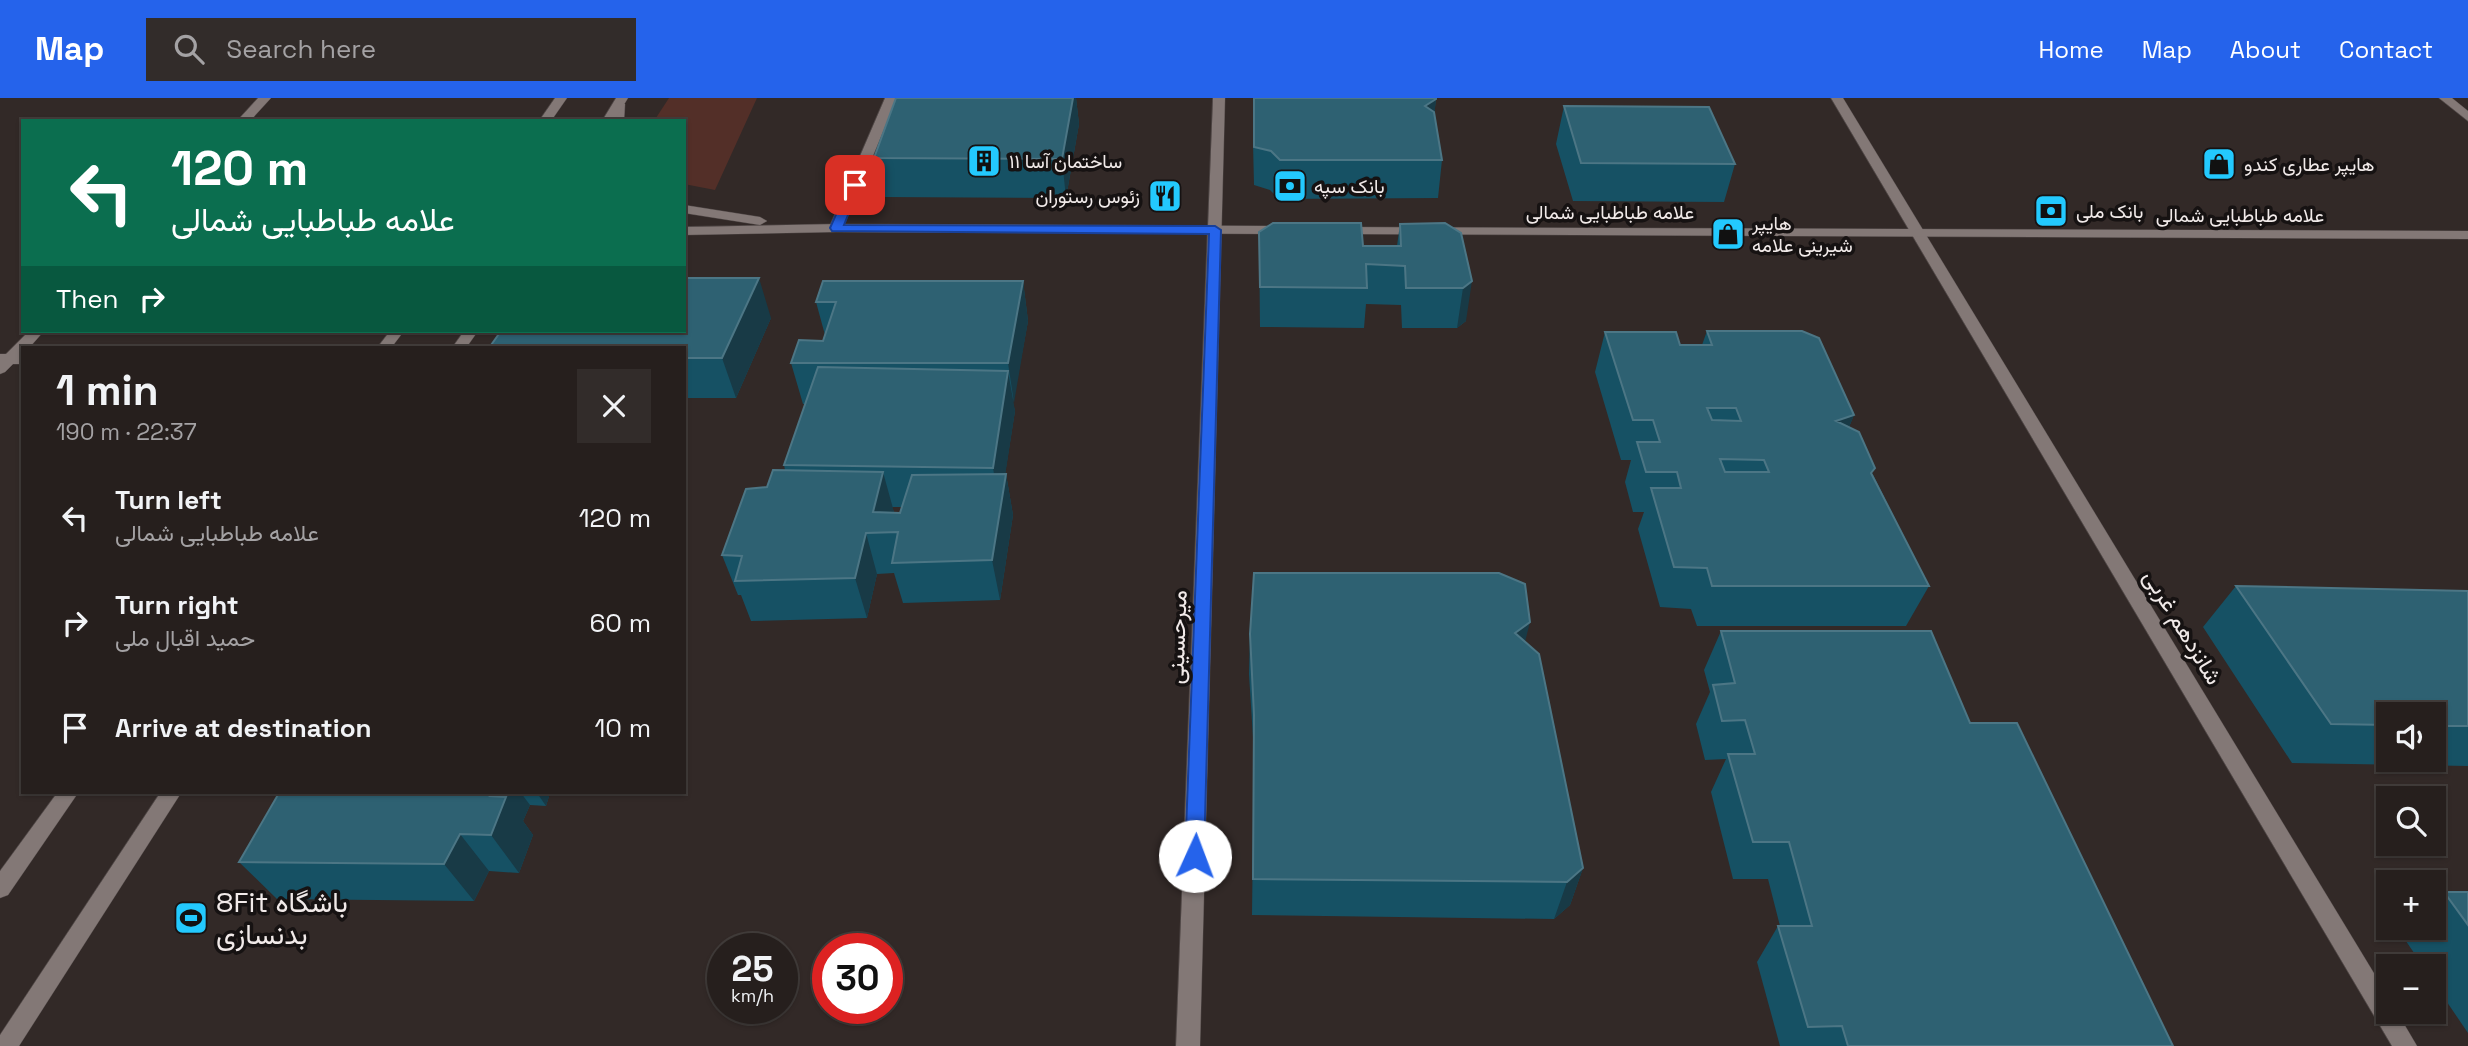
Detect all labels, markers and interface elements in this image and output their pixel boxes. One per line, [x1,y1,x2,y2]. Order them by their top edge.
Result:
search box [146,18,636,81]
text: Map [35,28,104,70]
icon: search [170,30,208,68]
text: Search here [226,32,376,66]
text: Home [2038,34,2104,65]
text: Map [2142,34,2192,65]
text: About [2230,34,2301,65]
text: Contact [2339,34,2433,65]
text: 120 m [171,137,308,199]
building icon: ساختمان آسا ۱۱ [965,142,1003,180]
shop icon: هایپر عطاری کندو [2200,145,2238,183]
icon: left [56,147,147,238]
place label: ساختمان آسا ۱۱ [1009,149,1122,174]
place label: هایپر عطاری کندو [2244,152,2374,178]
pin [825,155,885,215]
icon: arrive [836,166,874,204]
bank icon: بانک سپه [1271,167,1309,205]
place label: بانک سپه [1314,174,1385,200]
restaurant icon: زئوس رستوران [1146,177,1184,215]
place label: زئوس رستوران [1035,184,1140,209]
bank icon: بانک ملی [2032,192,2070,230]
place label: بانک ملی [2076,199,2143,224]
text: علامه طباطبایی شمالی [171,200,455,240]
street label: علامه طباطبایی شمالی [1526,200,1694,225]
street label: علامه طباطبایی شمالی [2156,203,2324,228]
place label: هایپر شیرینی علامه [1751,211,1853,258]
shop icon: هایپر شیرینی علامه [1709,215,1747,253]
icon: right [133,280,171,318]
text: Then [56,282,119,316]
text: 1 min [56,364,159,417]
button: close [577,369,651,443]
text: 190 m · 22:37 [56,417,197,447]
text: Turn left [115,483,222,517]
icon: left [56,499,94,537]
text: 120 m [579,501,651,535]
text: علامه طباطبایی شمالی [115,518,319,548]
street label: شانزدهم غربی [2137,564,2229,690]
text: Turn right [115,588,239,622]
street label: میرحسینی [1160,589,1194,685]
icon: right [56,604,94,642]
text: 60 m [589,606,651,640]
text: حمید اقبال ملی [115,623,255,653]
map controls [2376,702,2446,1024]
button: sound [2376,702,2446,772]
icon: arrive [56,709,94,747]
text: Arrive at destination [115,711,372,745]
text: 10 m [594,711,651,745]
button: search [2376,786,2446,856]
position arrow [1158,819,1232,893]
button: + [2376,870,2446,940]
place label: 8Fit باشگاه بدنسازی [216,884,348,952]
sports icon: 8Fit باشگاه بدنسازی [172,899,210,937]
speed limit sign: 30 [812,933,903,1024]
text: 25 [732,947,773,991]
button: − [2376,954,2446,1024]
text: km/h [731,984,774,1007]

